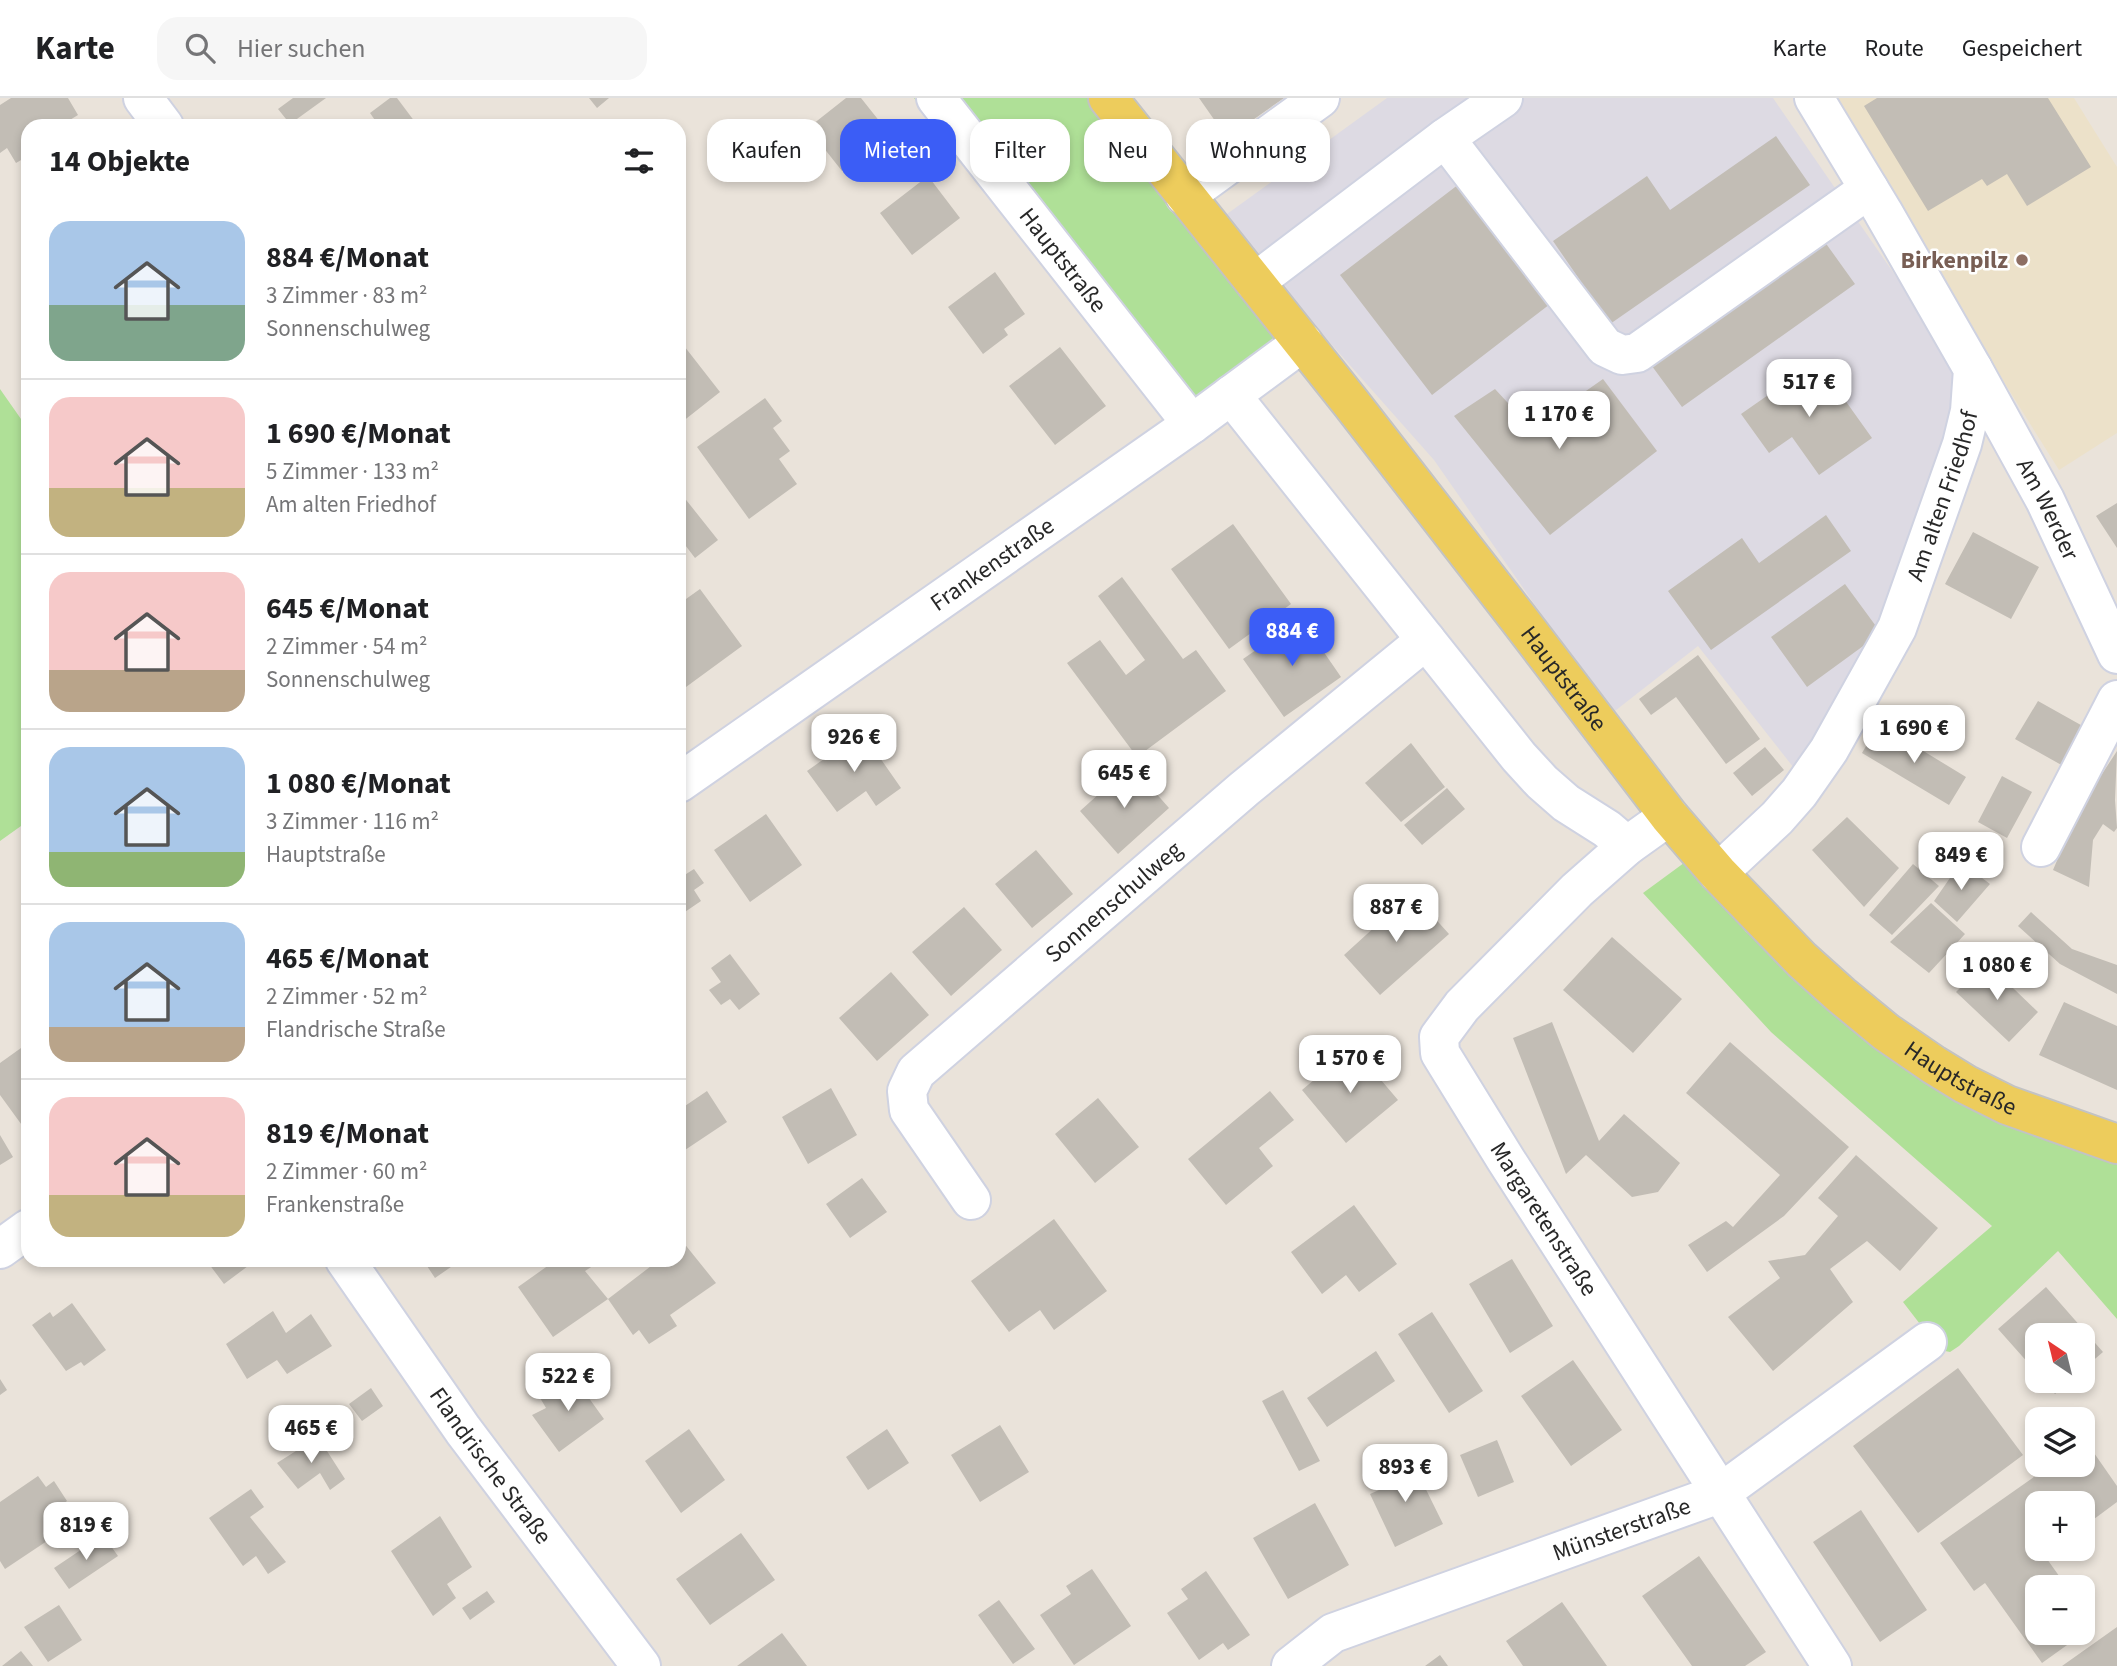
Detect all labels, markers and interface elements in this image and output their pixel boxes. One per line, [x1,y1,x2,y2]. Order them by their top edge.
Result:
search box [157,17,647,80]
text: Karte [35,25,115,72]
icon: search [181,29,219,67]
text: Hier suchen [237,30,366,67]
text: Karte [1773,31,1827,66]
text: Route [1865,31,1924,66]
text: Gespeichert [1962,31,2082,66]
chip: Kaufen [707,119,826,182]
chip: Mieten [840,119,956,182]
chip: Filter [970,119,1070,182]
chip: Neu [1084,119,1172,182]
chip: Wohnung [1186,119,1330,182]
text: 14 Objekte [49,140,190,183]
icon: filters [620,142,658,180]
street label: Hauptstraße [1011,200,1116,320]
text: 884 €/Monat [266,236,429,279]
place label: Birkenpilz [1900,243,2008,278]
icon: home [105,249,189,333]
marker: Birkenpilz [2014,252,2030,268]
text: 3 Zimmer · 83 m² [266,279,428,312]
text: Sonnenschulweg [266,312,430,345]
pin: 517 € [1760,360,1858,419]
text: 517 € [1782,365,1836,398]
pin: 1 170 € [1494,392,1624,451]
text: 1 170 € [1524,397,1594,430]
street label: Am alten Friedhof [1898,406,1987,586]
text: 1 690 €/Monat [266,412,451,455]
icon: home [105,425,189,509]
street label: Am Werder [2008,452,2089,567]
text: 5 Zimmer · 133 m² [266,455,439,488]
text: Am alten Friedhof [266,488,436,521]
street label: Frankenstraße [923,508,1061,620]
text: 645 €/Monat [266,587,429,630]
icon: home [105,600,189,684]
pin: 884 € [1243,608,1341,668]
text: 884 € [1265,614,1319,647]
street label: Hauptstraße [1512,618,1616,739]
text: 2 Zimmer · 54 m² [266,630,428,663]
text: Sonnenschulweg [266,663,430,696]
pin: 1 690 € [1849,706,1979,765]
text: 1 690 € [1879,711,1949,744]
pin: 926 € [805,714,903,774]
text: 926 € [827,720,881,753]
pin: 645 € [1075,750,1173,810]
text: 645 € [1097,756,1151,789]
text: 1 080 €/Monat [266,762,451,805]
icon: home [105,775,189,859]
text: 3 Zimmer · 116 m² [266,805,439,838]
pin: 849 € [1912,832,2010,892]
street label: Sonnenschulweg [1037,833,1190,971]
text: Hauptstraße [266,838,386,871]
text: 849 € [1934,838,1988,871]
pin: 887 € [1347,884,1445,944]
text: 887 € [1369,890,1423,923]
text: 465 €/Monat [266,937,429,980]
pin: 1 080 € [1932,942,2062,1002]
text: 1 080 € [1962,948,2032,981]
icon: home [105,950,189,1034]
text: 2 Zimmer · 52 m² [266,980,428,1013]
text: Flandrische Straße [266,1013,446,1046]
street label: Hauptstraße [1897,1032,2021,1124]
pin: 1 570 € [1285,1035,1415,1095]
text: 1 570 € [1315,1041,1385,1074]
text: 819 €/Monat [266,1112,429,1155]
icon: home [105,1125,189,1209]
street label: Margaretenstraße [1481,1135,1607,1303]
text: 2 Zimmer · 60 m² [266,1155,428,1188]
text: Frankenstraße [266,1188,404,1221]
north arrow [2025,1323,2095,1393]
map controls [2025,1323,2095,1645]
pin: 522 € [519,1354,617,1413]
text: 522 € [541,1359,595,1392]
street label: Flandrische Straße [421,1380,561,1551]
pin: 465 € [262,1406,360,1465]
button: layers [2025,1407,2095,1477]
text: 465 € [284,1411,338,1444]
pin: 893 € [1356,1444,1454,1504]
text: 893 € [1378,1450,1432,1483]
street label: Münsterstraße [1548,1488,1695,1570]
button: + [2025,1491,2095,1561]
pin: 819 € [37,1502,135,1562]
text: 819 € [59,1508,113,1541]
button: − [2025,1575,2095,1645]

